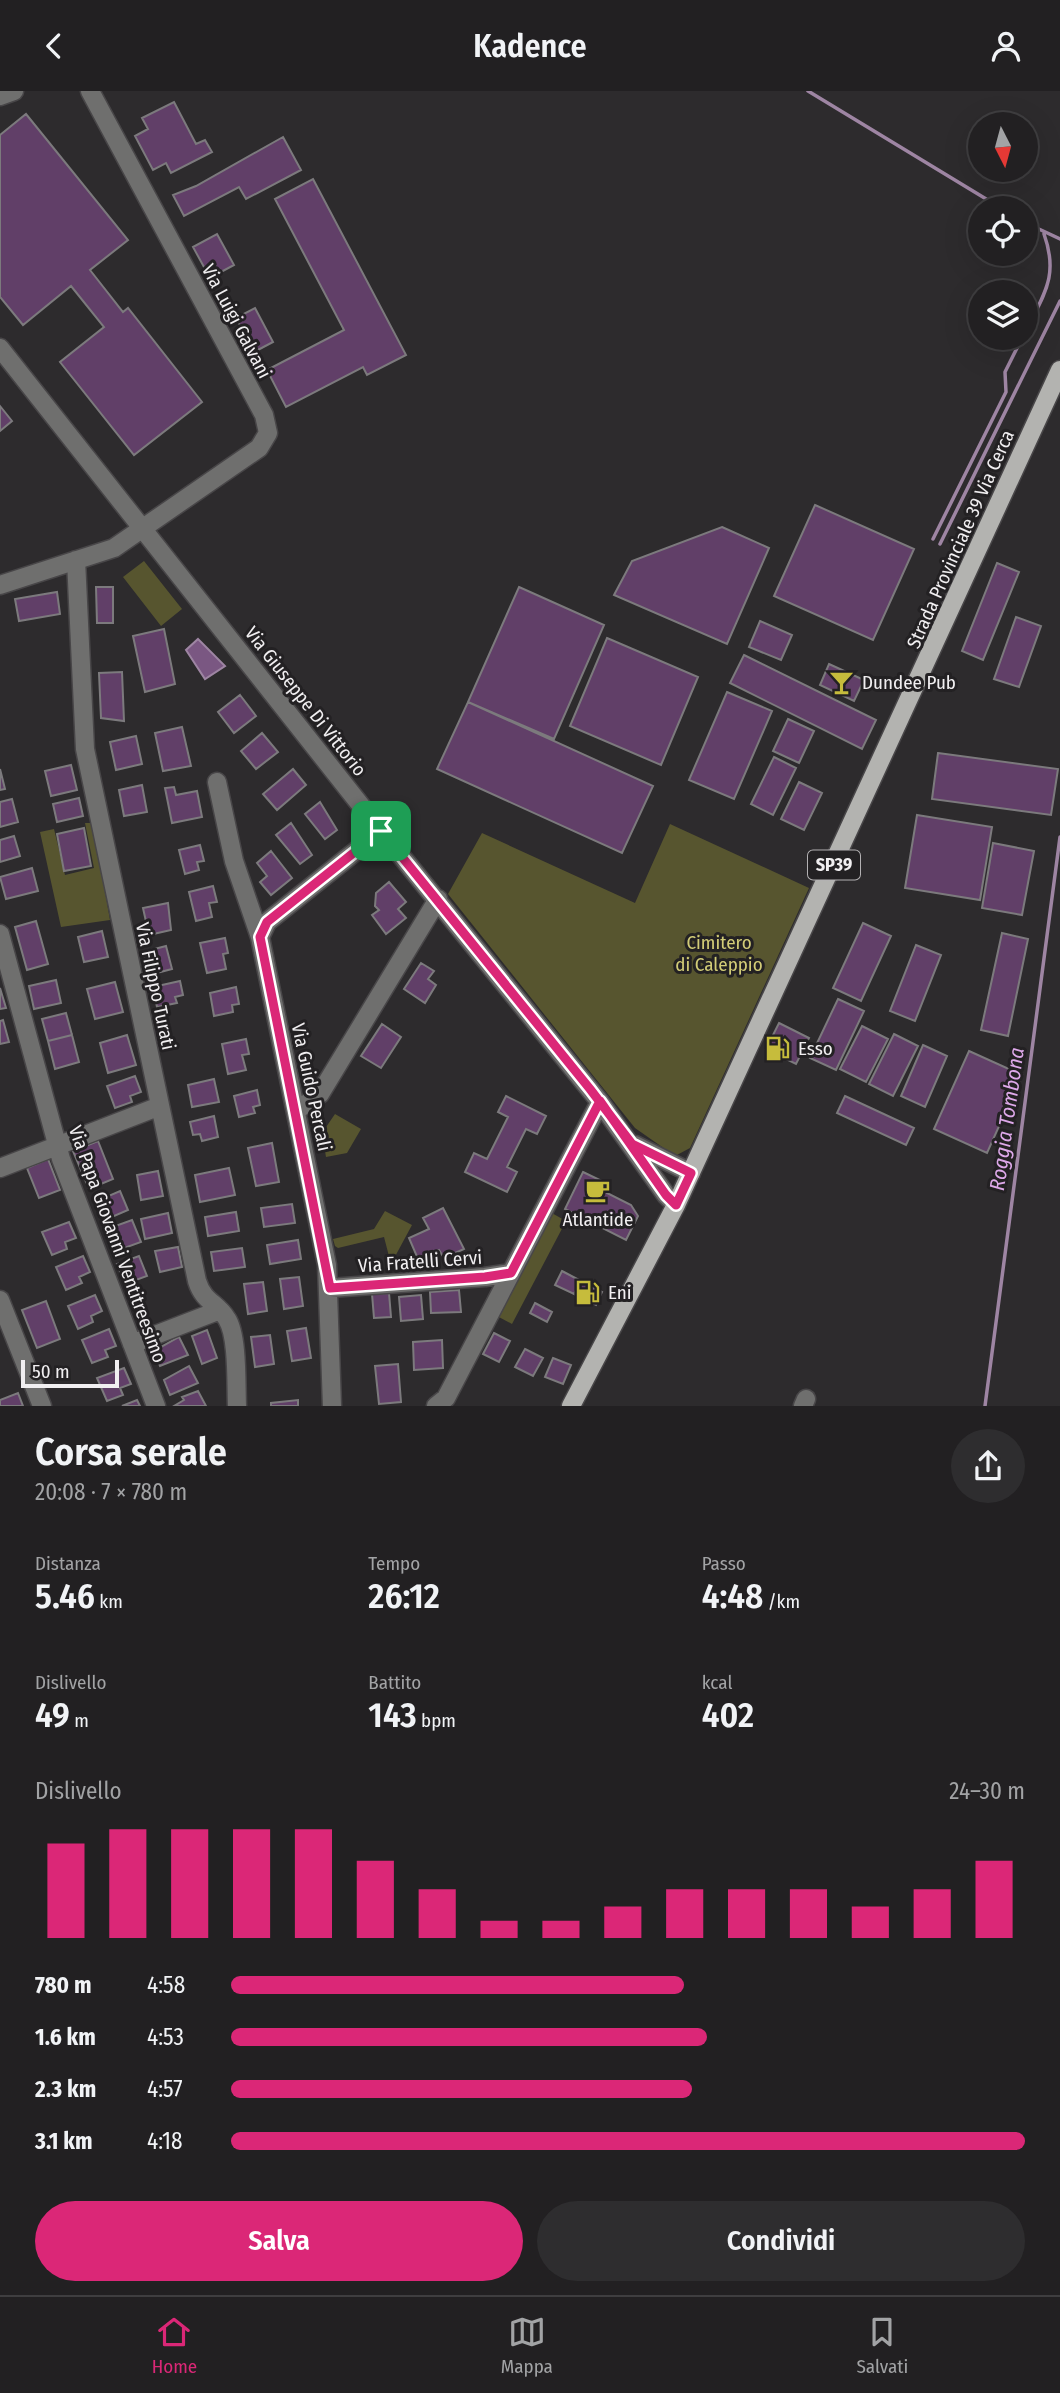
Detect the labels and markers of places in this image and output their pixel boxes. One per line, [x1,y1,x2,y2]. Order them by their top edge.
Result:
bar icon: Dundee Pub [828,668,856,696]
place label: Dundee Pub [862,671,956,694]
pin [351,801,411,861]
fuel station icon: Esso [764,1034,792,1062]
place label: Esso [798,1037,833,1060]
cafe icon: Atlantide [584,1177,612,1205]
place label: Atlantide [563,1208,633,1231]
fuel station icon: Eni [574,1278,602,1306]
place label: Eni [608,1281,632,1304]

